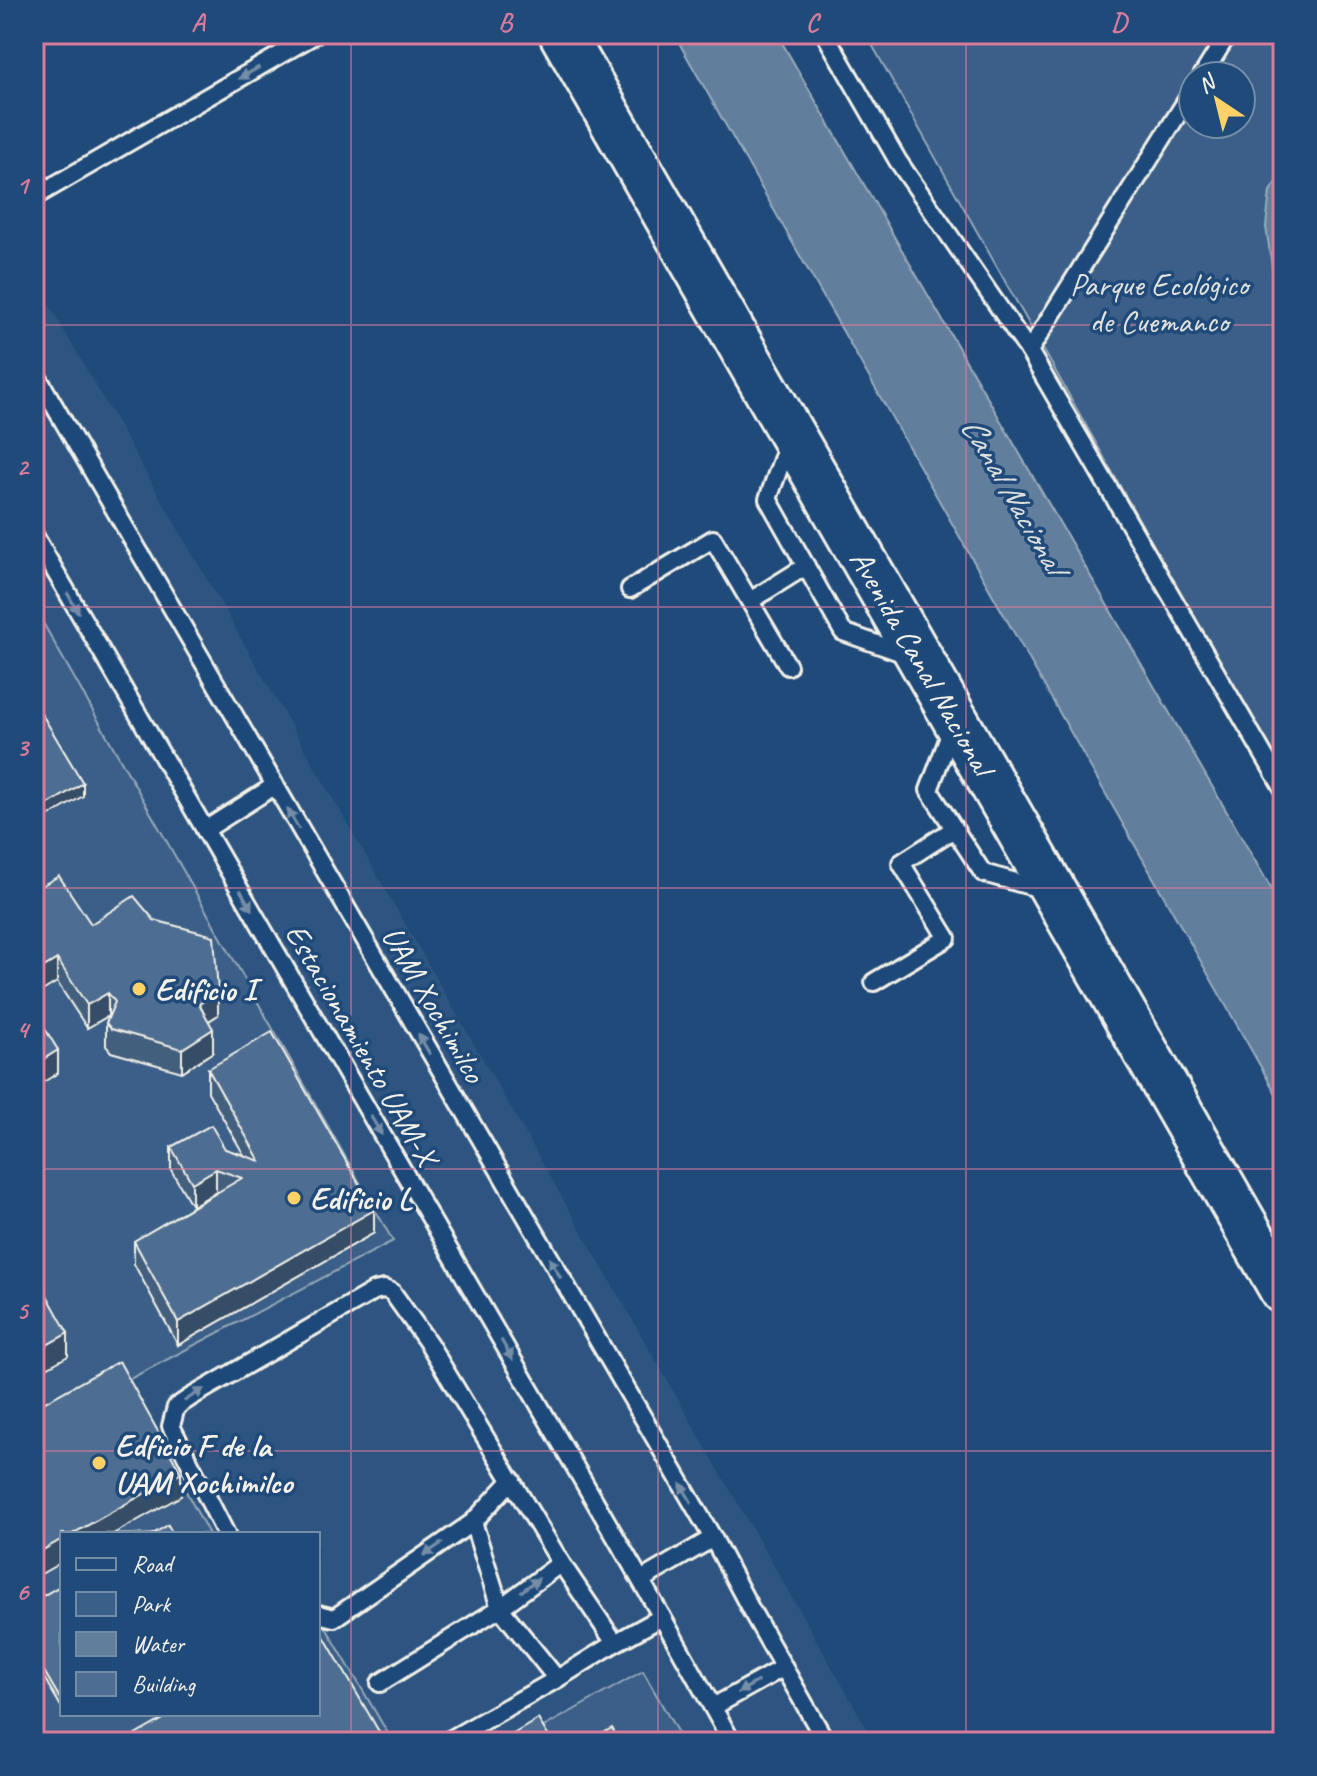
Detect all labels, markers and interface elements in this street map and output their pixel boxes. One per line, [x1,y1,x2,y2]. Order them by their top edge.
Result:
text: A [191,6,206,39]
text: B [498,6,514,39]
text: C [806,6,822,39]
text: D [1111,6,1129,39]
north arrow [1177,60,1257,140]
one-way arrow [238,66,260,80]
text: N [1192,67,1222,100]
text: 1 [16,169,31,202]
park label: Parque Ecológico de Cuemanco [1070,264,1252,342]
water label: Canal Nacional [952,409,1081,590]
text: 2 [16,450,30,483]
street label: Avenida Canal Nacional [840,542,1006,787]
one-way arrow [66,592,80,614]
text: 3 [16,731,30,764]
one-way arrow [286,808,300,830]
one-way arrow [239,889,253,911]
street label: Estacionamiento UAM-X [276,916,450,1177]
street label: UAM Xochimilco [372,919,496,1091]
place label: Edificio I [155,969,263,1010]
marker: Edificio I [130,980,148,998]
text: 4 [16,1013,31,1046]
one-way arrow [417,1033,431,1055]
one-way arrow [369,1114,383,1136]
place label: Edificio L [310,1178,413,1219]
marker: Edificio L [285,1189,303,1207]
one-way arrow [548,1257,562,1279]
text: 5 [16,1294,30,1327]
one-way arrow [500,1339,514,1361]
one-way arrow [183,1389,205,1403]
place label: Edficio F de la UAM Xochimilco [115,1425,295,1503]
marker: Edficio F de la UAM Xochimilco [90,1454,108,1472]
one-way arrow [679,1482,693,1504]
legend [60,1532,320,1716]
one-way arrow [422,1541,443,1557]
text: Road [132,1549,176,1579]
text: 6 [16,1575,30,1608]
one-way arrow [520,1578,541,1594]
text: Park [132,1589,172,1619]
text: Water [132,1629,187,1659]
text: Building [132,1669,197,1699]
one-way arrow [737,1680,759,1694]

